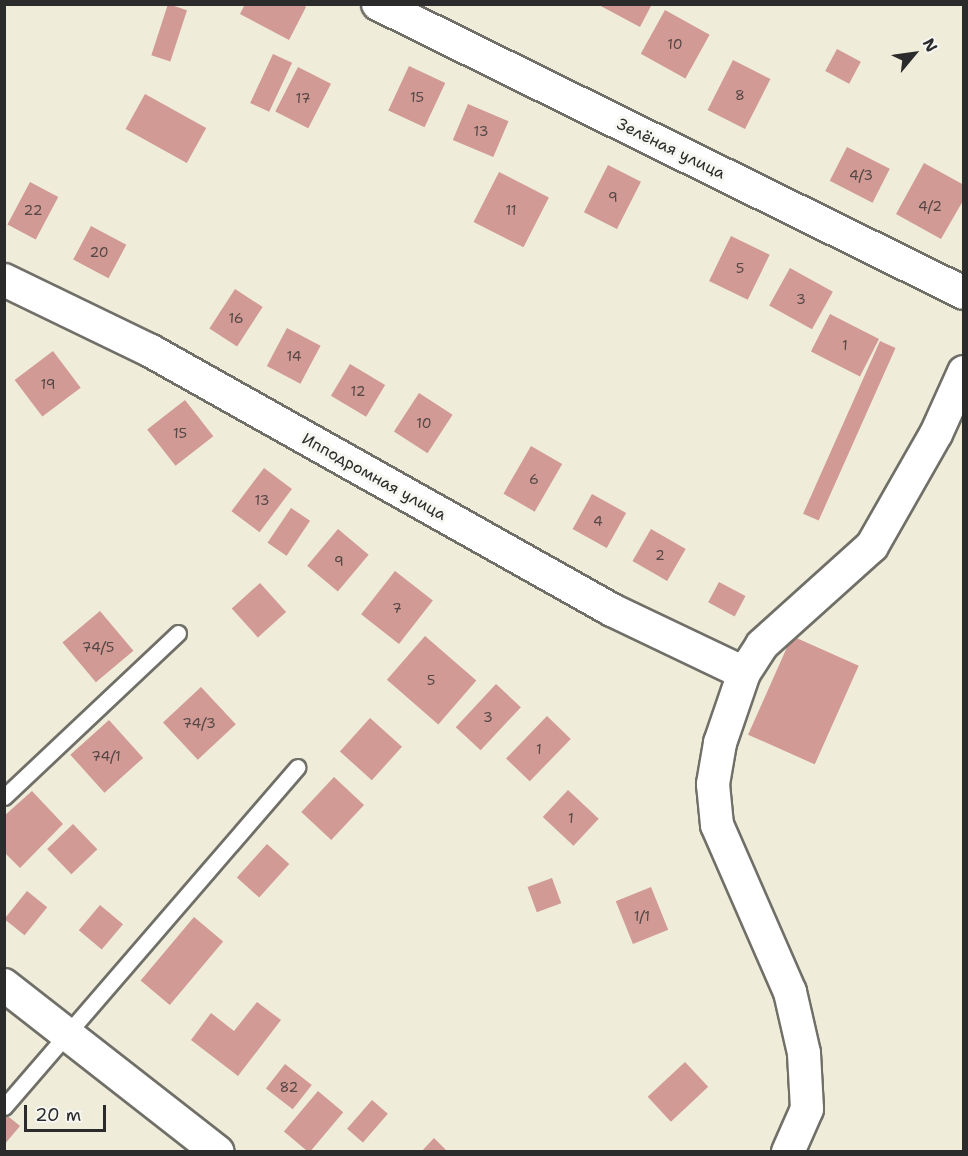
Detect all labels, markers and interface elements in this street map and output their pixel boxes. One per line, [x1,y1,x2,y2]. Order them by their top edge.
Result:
north arrow [884,24,944,84]
text: N [918,34,942,56]
house number: 10 [667,36,683,52]
house number: 8 [735,87,745,103]
house number: 15 [410,89,424,105]
house number: 17 [296,90,310,106]
street label: Зелёная улица [614,114,728,184]
house number: 13 [474,123,488,139]
house number: 4/3 [849,167,873,183]
house number: 9 [608,189,618,205]
house number: 4/2 [918,198,942,214]
house number: 22 [24,202,42,218]
house number: 11 [505,202,517,218]
house number: 20 [89,244,109,260]
house number: 5 [736,260,744,276]
house number: 3 [796,291,806,307]
house number: 16 [228,310,244,326]
house number: 1 [842,337,848,353]
house number: 14 [286,348,302,364]
house number: 19 [40,376,56,392]
house number: 12 [351,383,365,399]
house number: 10 [416,415,432,431]
house number: 15 [173,425,187,441]
street label: Ипподромная улица [299,429,449,525]
house number: 6 [529,471,539,487]
house number: 13 [255,492,269,508]
house number: 4 [593,513,603,529]
house number: 2 [655,547,665,563]
house number: 9 [334,553,344,569]
house number: 7 [392,600,402,616]
house number: 74/5 [82,639,114,655]
house number: 5 [427,672,435,688]
house number: 3 [483,709,493,725]
house number: 74/3 [182,715,216,731]
house number: 1 [536,741,542,757]
house number: 74/1 [91,748,121,764]
house number: 1 [568,810,574,826]
house number: 1/1 [634,908,650,924]
house number: 82 [280,1079,298,1095]
scale bar [27,1093,110,1131]
text: 20 m [35,1103,81,1127]

